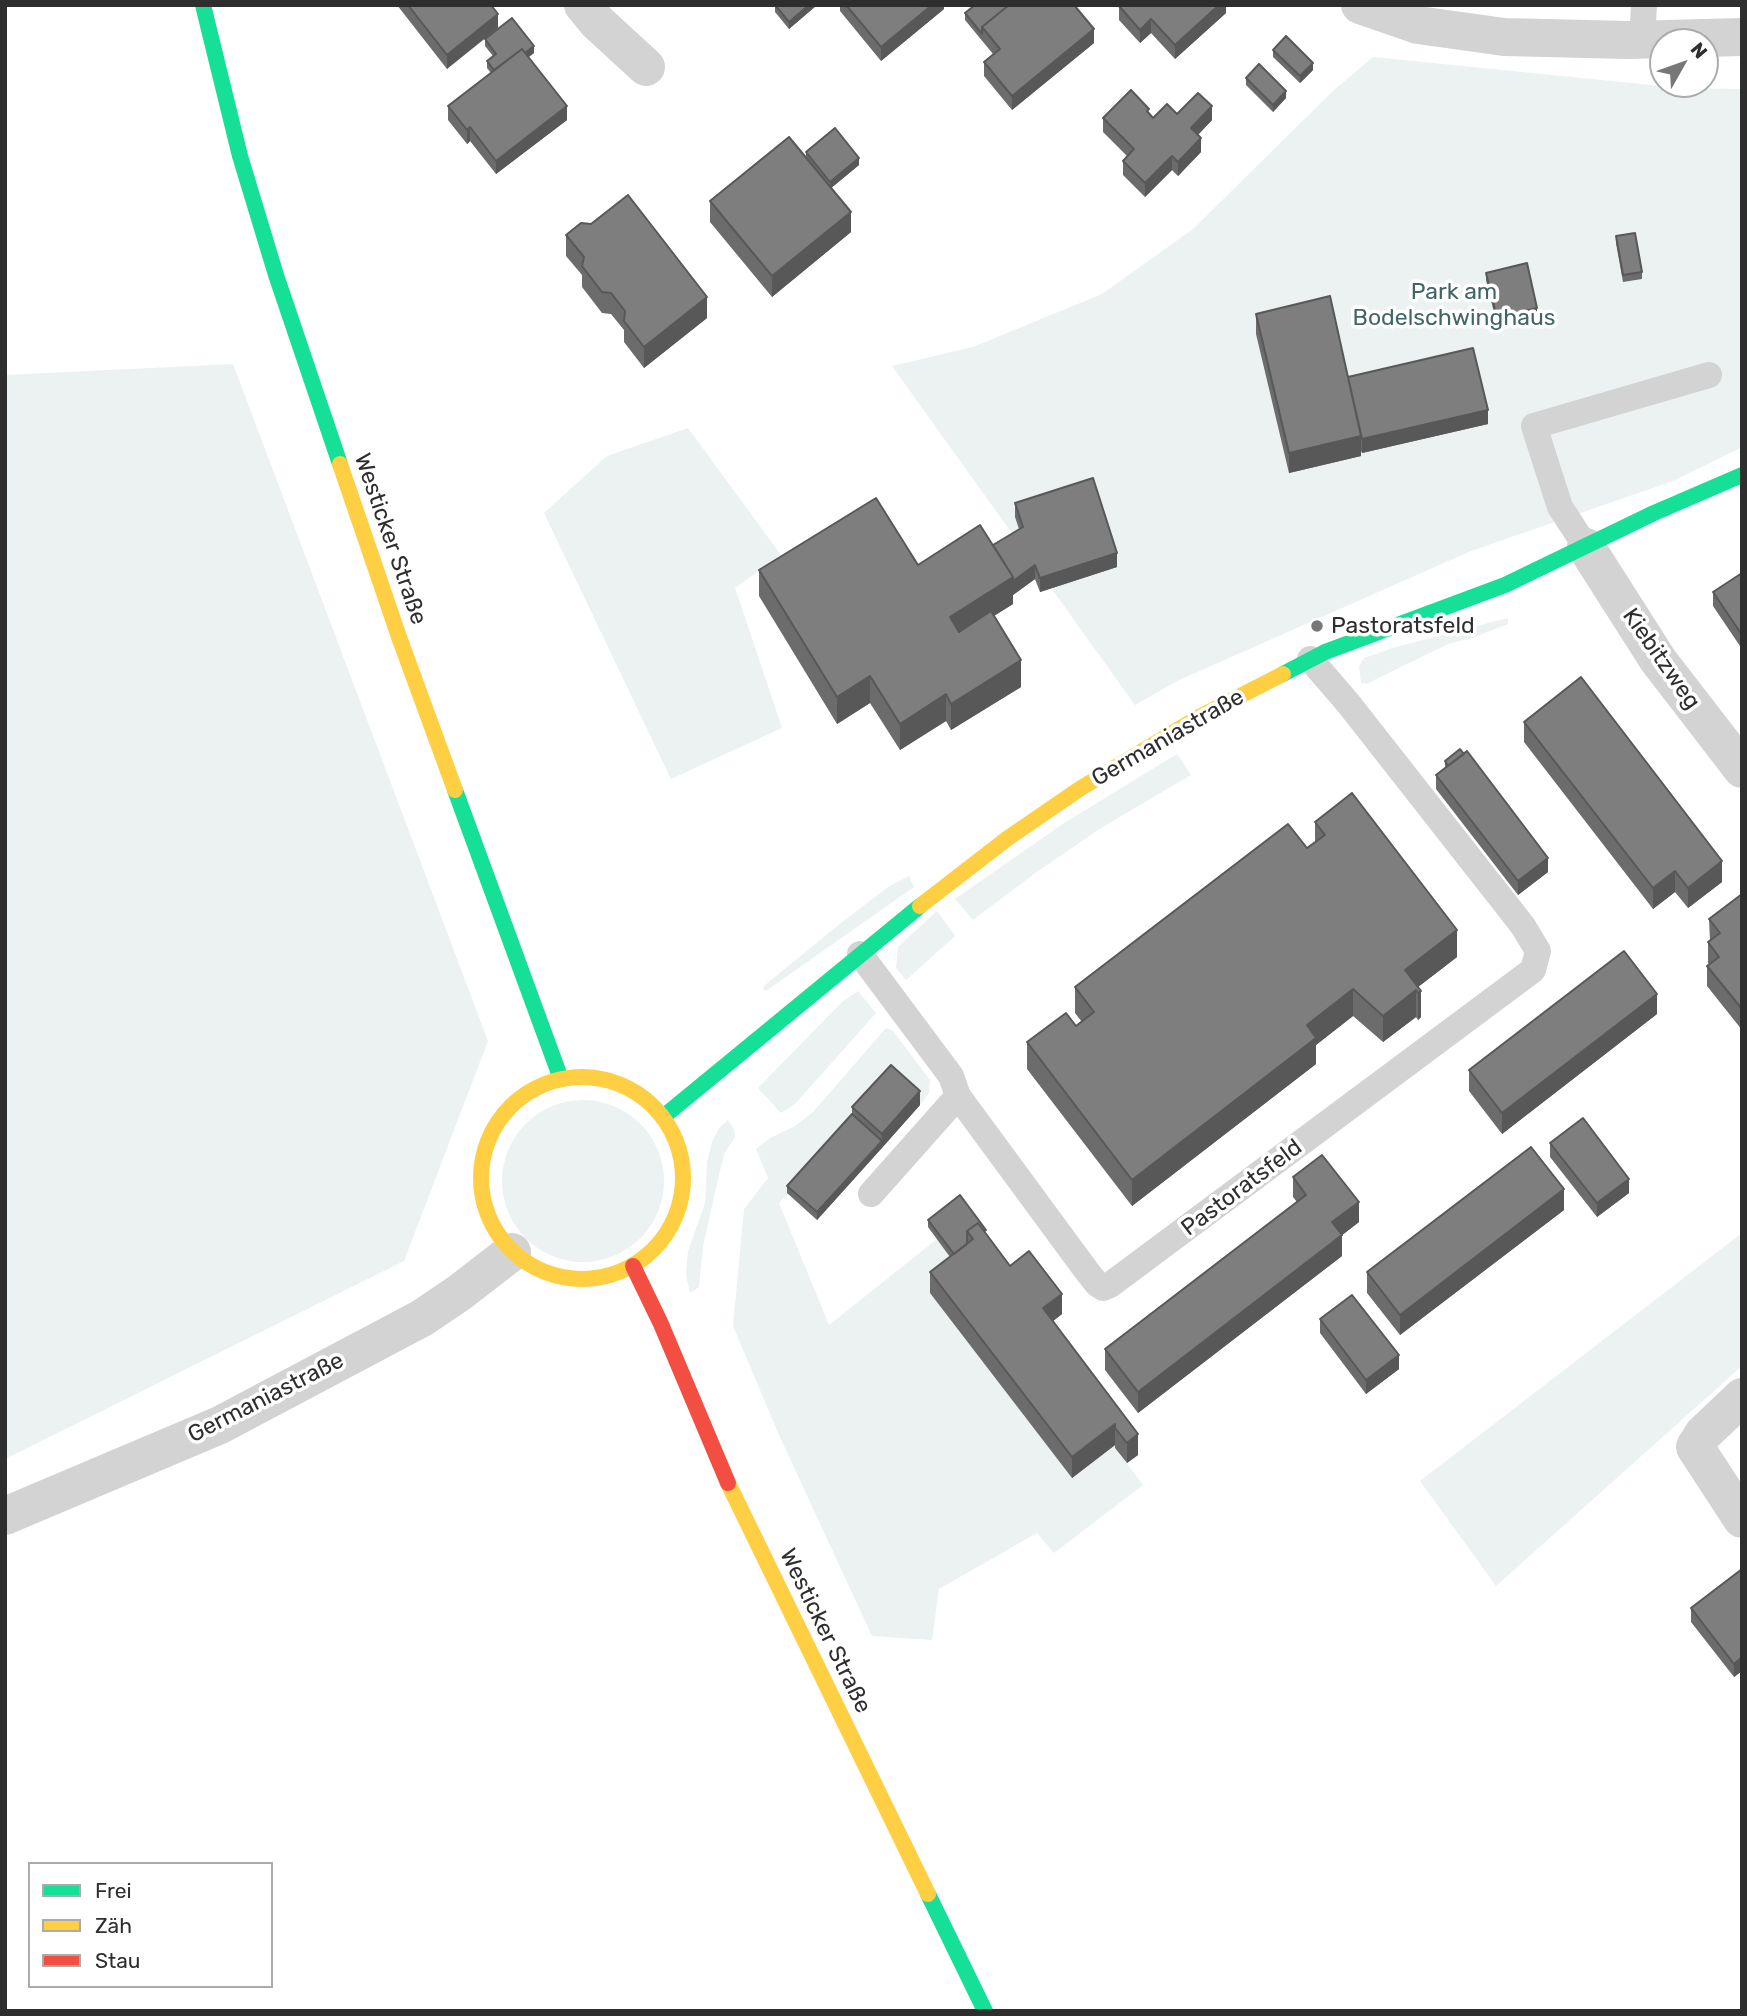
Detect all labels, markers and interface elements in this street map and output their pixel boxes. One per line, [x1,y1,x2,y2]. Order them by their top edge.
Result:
north arrow [1649,28,1719,98]
text: N [1686,38,1712,63]
park label: Park am Bodelschwinghaus [1353,278,1555,332]
street label: Westicker Straße [348,450,432,628]
street label: Kiebitzweg [1616,603,1706,715]
place label: Pastoratsfeld [1331,612,1475,640]
marker: Pastoratsfeld [1309,618,1325,634]
street label: Germaniastraße [1087,683,1249,793]
street label: Pastoratsfeld [1176,1134,1308,1242]
street label: Germaniastraße [184,1347,348,1449]
street label: Westicker Straße [773,1544,877,1718]
legend [28,1862,273,1988]
text: Frei [95,1878,132,1903]
text: Zäh [95,1913,132,1938]
text: Stau [95,1948,141,1973]

